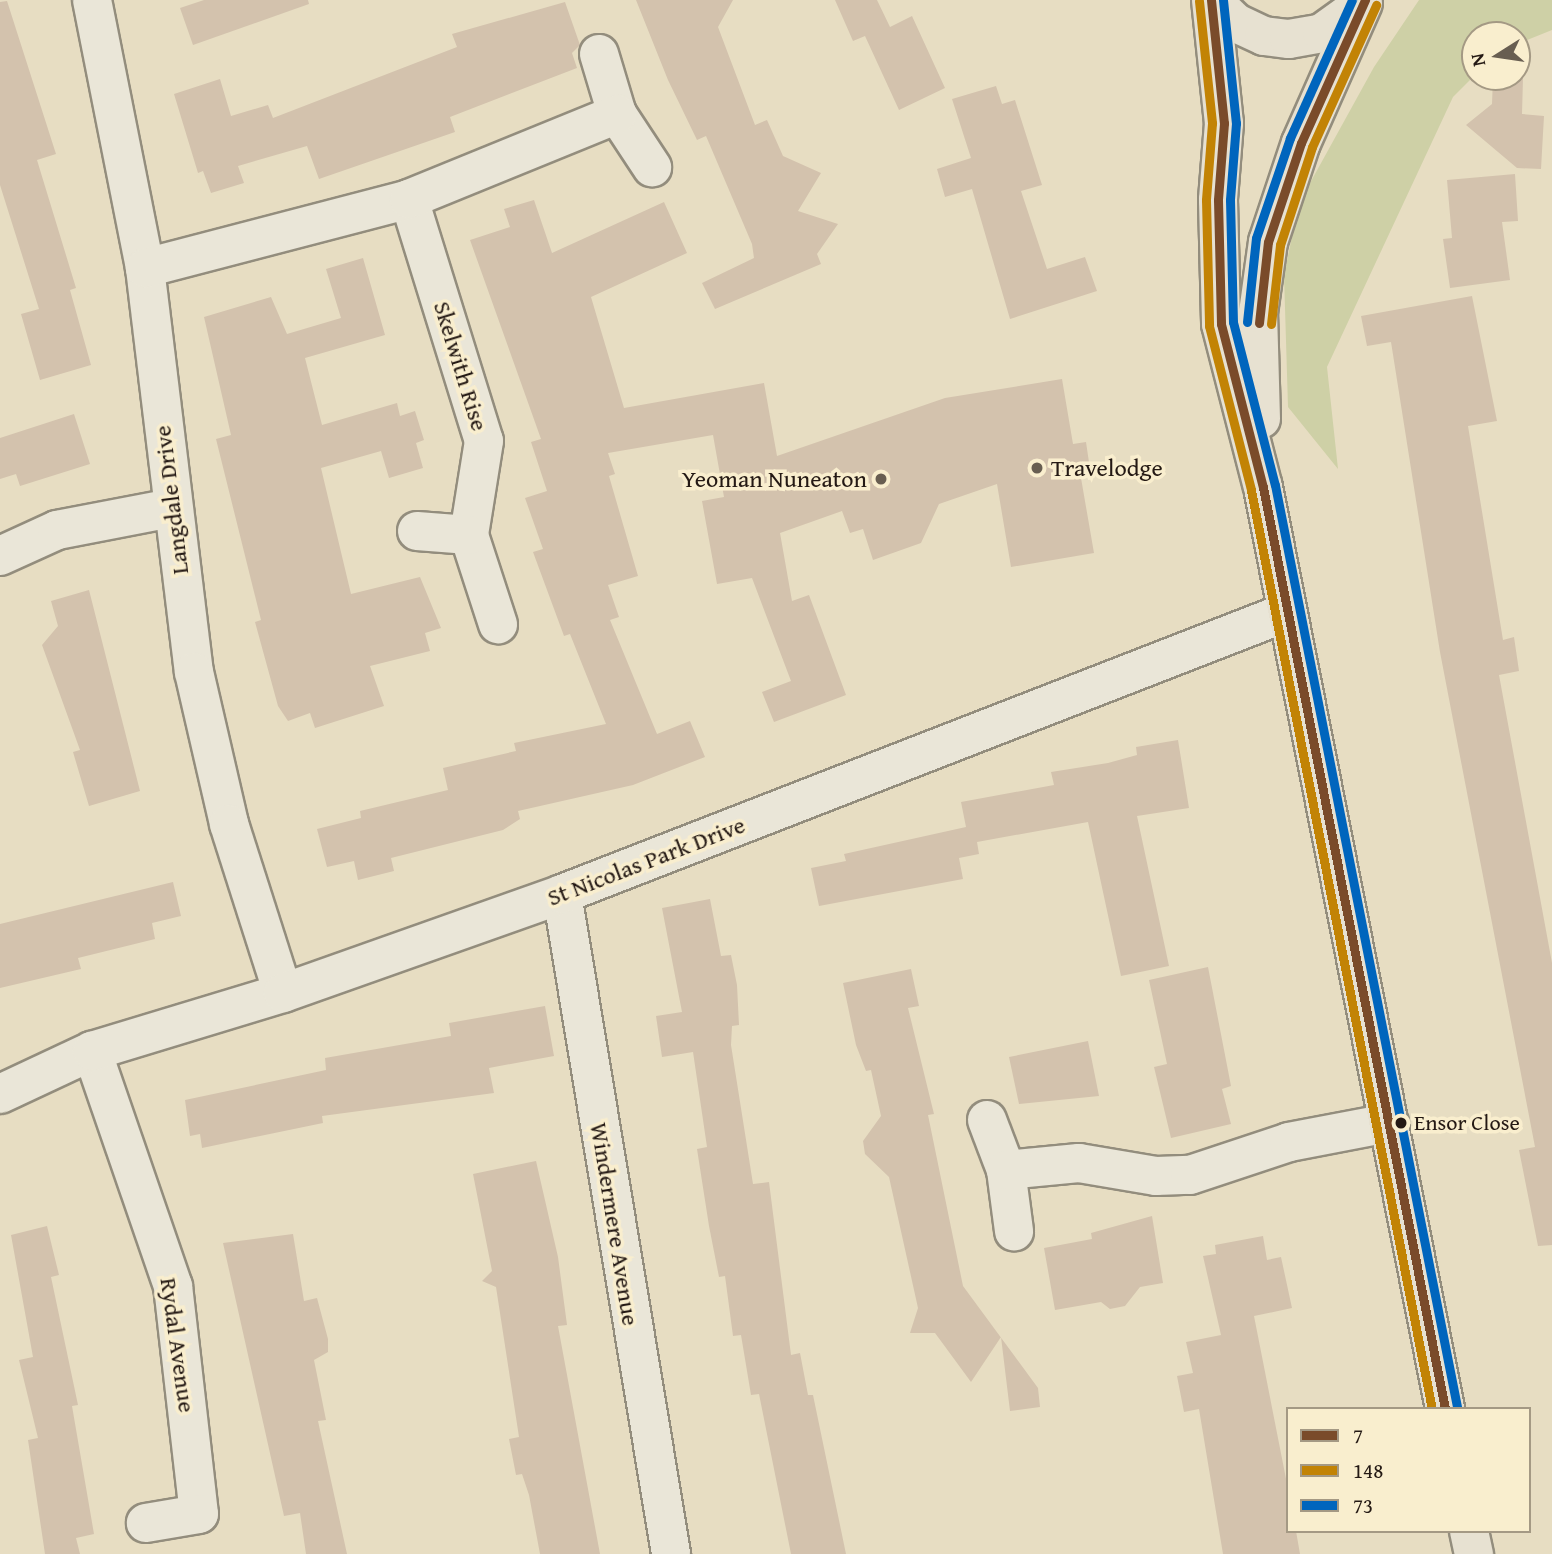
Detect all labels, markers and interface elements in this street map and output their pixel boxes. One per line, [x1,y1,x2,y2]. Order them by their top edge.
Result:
north arrow [1461,21,1531,91]
text: N [1462,51,1492,69]
street label: Skelwith Rise [428,298,494,434]
street label: Langdale Drive [148,424,194,576]
place label: Travelodge [1051,454,1163,482]
marker: Travelodge [1029,460,1045,476]
place label: Yeoman Nuneaton [682,465,867,493]
marker: Yeoman Nuneaton [873,471,889,487]
street label: St Nicolas Park Drive [543,810,749,912]
place label: Ensor Close [1414,1110,1520,1136]
marker: Ensor Close [1394,1116,1408,1130]
street label: Windermere Avenue [585,1120,645,1328]
street label: Rydal Avenue [154,1276,202,1414]
legend [1286,1407,1531,1533]
text: 7 [1353,1420,1363,1451]
text: 148 [1353,1455,1383,1486]
text: 73 [1353,1490,1373,1521]

